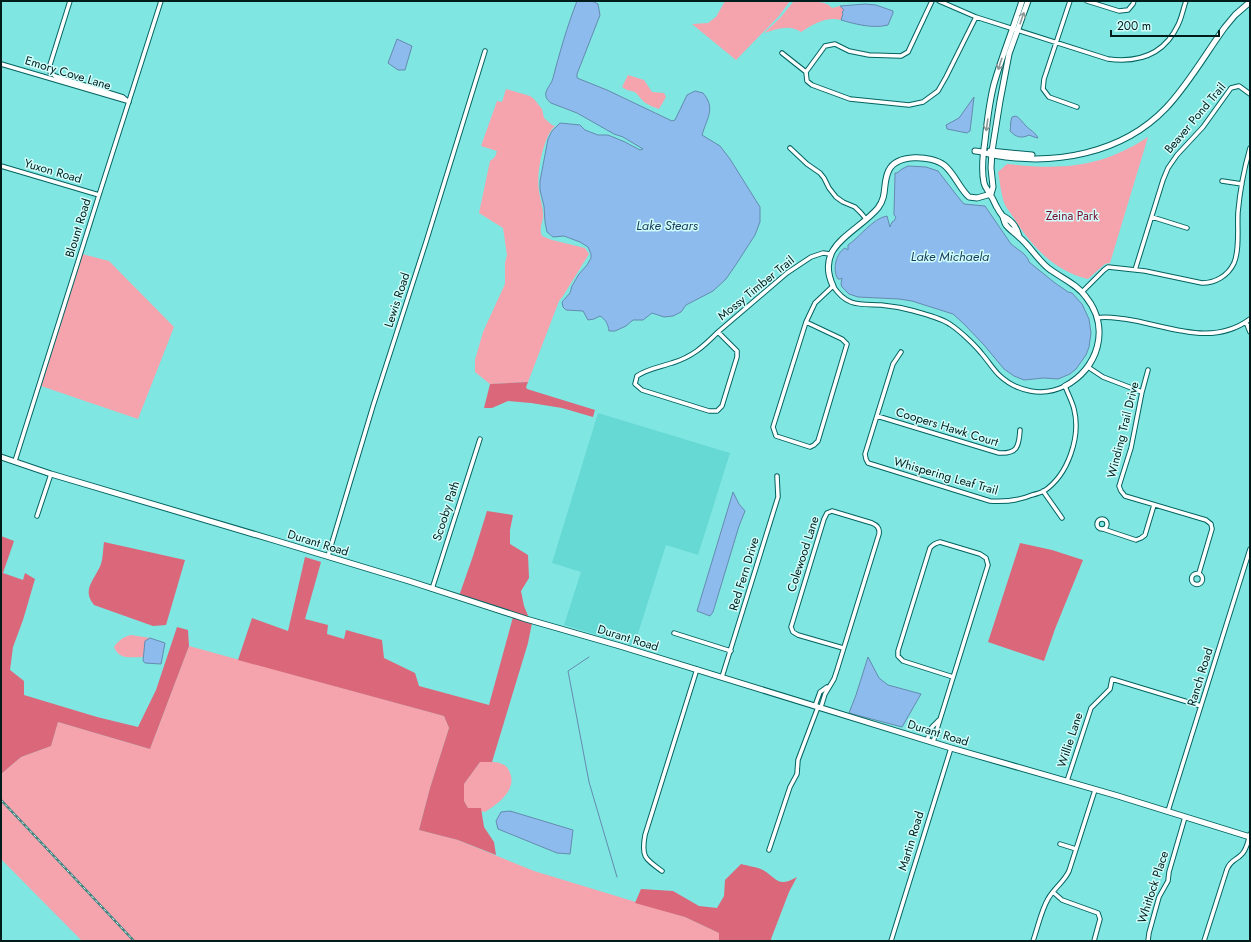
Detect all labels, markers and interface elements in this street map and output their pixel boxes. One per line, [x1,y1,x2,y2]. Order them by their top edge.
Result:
one-way arrow [1019,12,1026,25]
scale bar [1111,12,1219,38]
text: 200 m [1117,17,1151,35]
street label: Emory Cove Lane [23,51,113,95]
one-way arrow [996,58,1004,70]
street label: Beaver Pond Trail [1160,79,1230,157]
one-way arrow [983,118,991,131]
street label: Yuxon Road [22,154,84,188]
street label: Blount Road [60,196,96,260]
park label: Zeina Park [1046,207,1099,225]
water label: Lake Stears [636,216,699,235]
water label: Lake Michaela [911,247,989,266]
street label: Mossy Timber Trail [714,251,798,325]
street label: Lewis Road [380,270,414,330]
street label: Winding Trail Drive [1102,380,1144,480]
street label: Coopers Hawk Court [894,403,1001,451]
street label: Whispering Leaf Trail [892,452,1000,500]
street label: Scooby Path [428,479,464,543]
street label: Colewood Lane [782,514,824,594]
street label: Durant Road [285,525,351,561]
street label: Red Fern Drive [724,535,764,613]
street label: Durant Road [595,620,661,656]
street label: Ranch Road [1183,646,1217,708]
street label: Willie Lane [1053,710,1087,770]
street label: Durant Road [905,715,971,751]
street label: Martin Road [893,809,929,873]
street label: Whitlock Place [1133,848,1173,926]

